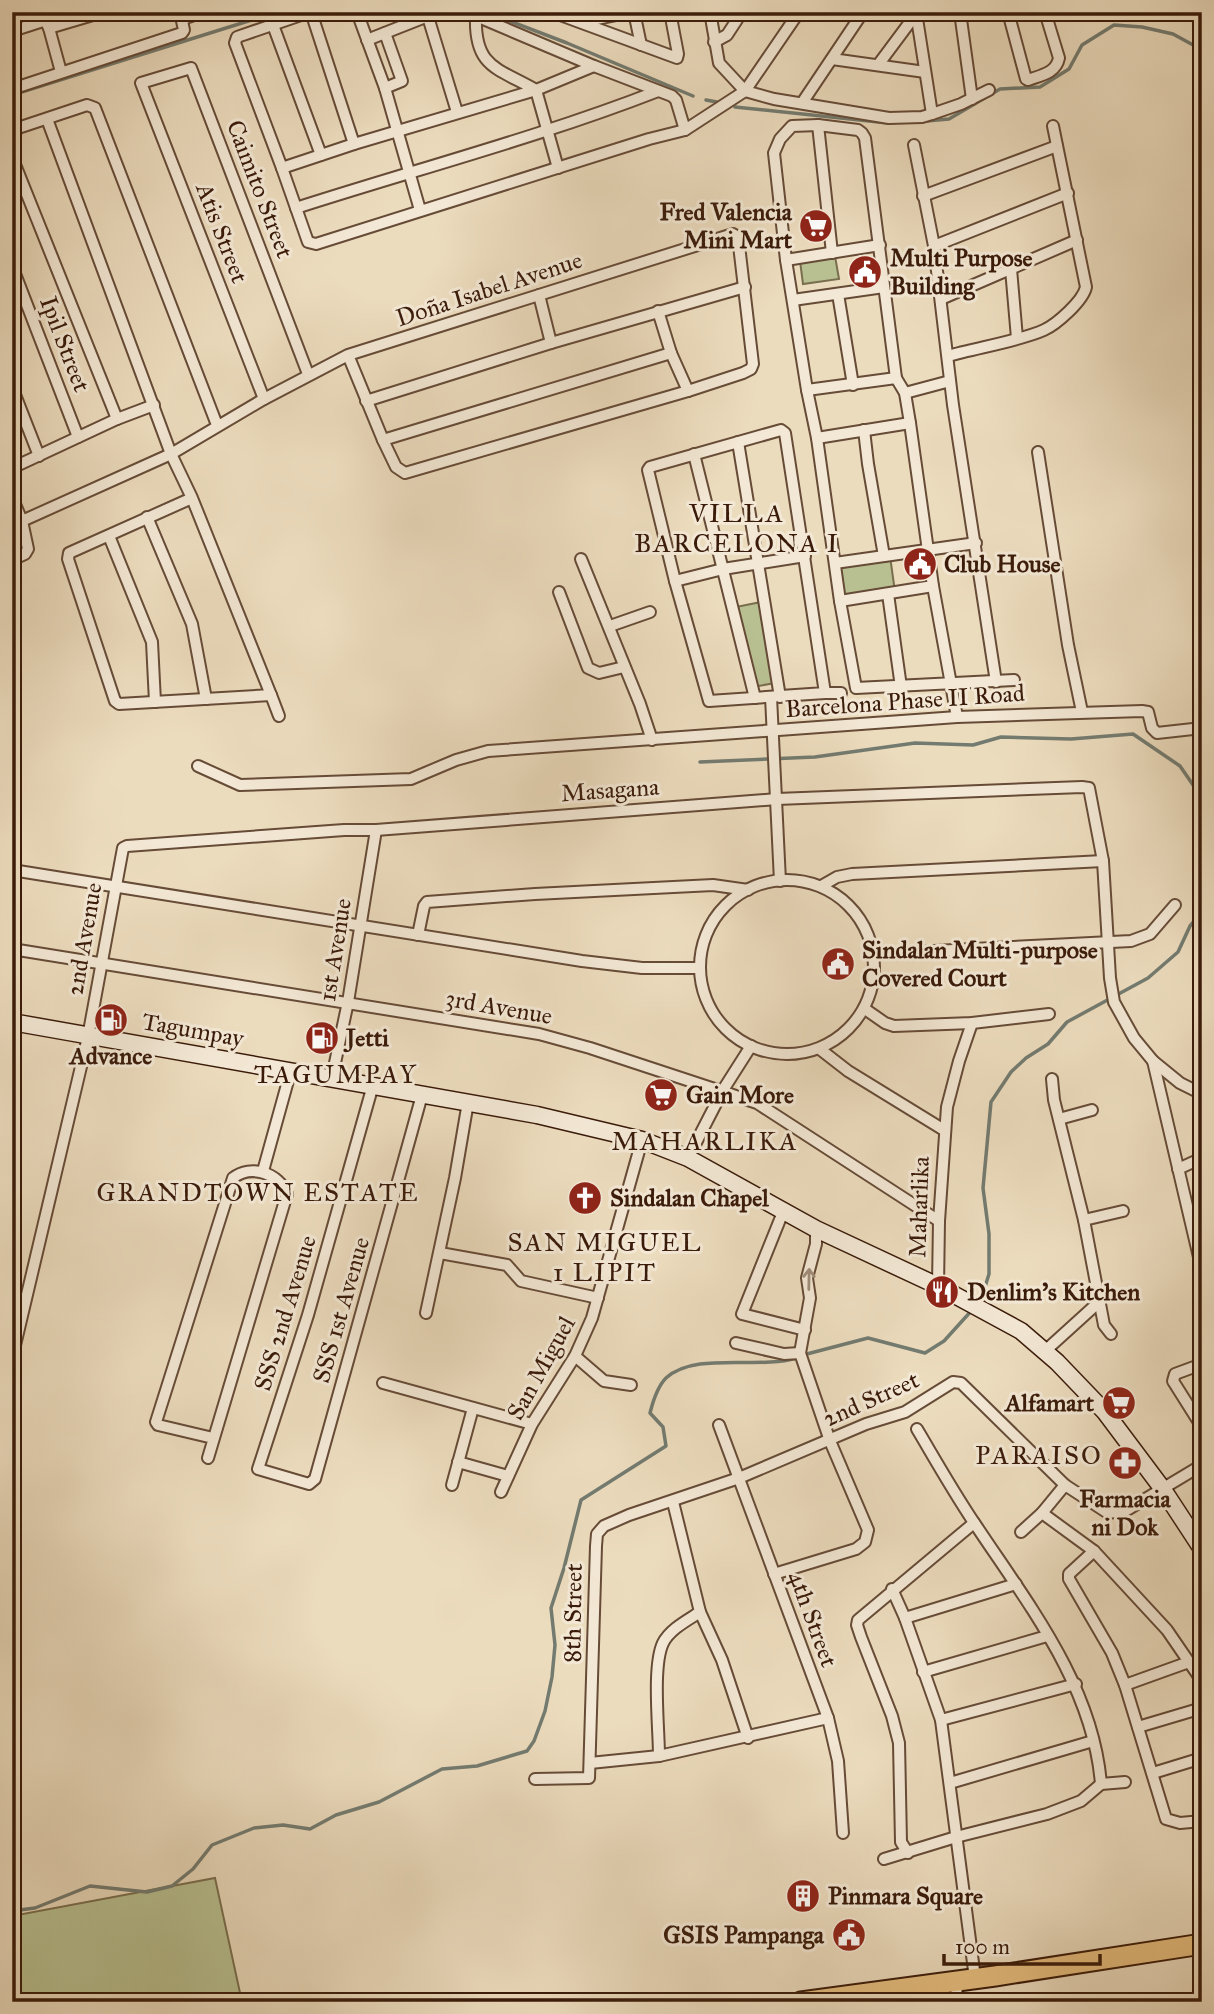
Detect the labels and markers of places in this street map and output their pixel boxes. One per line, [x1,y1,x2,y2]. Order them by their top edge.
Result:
place label: Fred Valencia Mini Mart [660,197,793,255]
supermarket icon: Fred Valencia Mini Mart [797,207,835,245]
place label: Multi Purpose Building [890,243,1033,301]
public building icon: Multi Purpose Building [846,253,884,291]
public building icon: Club House [901,545,939,583]
place label: Club House [944,549,1061,579]
place label: Sindalan Multi-purpose Covered Court [862,935,1098,993]
public building icon: Sindalan Multi-purpose Covered Court [819,945,857,983]
fuel station icon: Advance [92,1001,130,1039]
fuel station icon: Jetti [303,1019,341,1057]
place label: Jetti [343,1023,389,1053]
place label: Advance [68,1041,152,1071]
supermarket icon: Gain More [642,1076,680,1114]
place label: Gain More [686,1080,794,1110]
church icon: Sindalan Chapel [566,1179,604,1217]
place label: Sindalan Chapel [610,1183,769,1213]
restaurant icon: Denlim's Kitchen [923,1273,961,1311]
place label: Denlim's Kitchen [967,1277,1140,1307]
supermarket icon: Alfamart [1100,1384,1138,1422]
place label: Alfamart [1003,1388,1095,1418]
pharmacy icon: Farmacia ni Dok [1106,1444,1144,1482]
place label: Farmacia ni Dok [1079,1484,1172,1542]
building icon: Pinmara Square [784,1877,822,1915]
place label: Pinmara Square [828,1881,983,1911]
public building icon: GSIS Pampanga [830,1916,868,1954]
place label: GSIS Pampanga [663,1920,825,1950]

